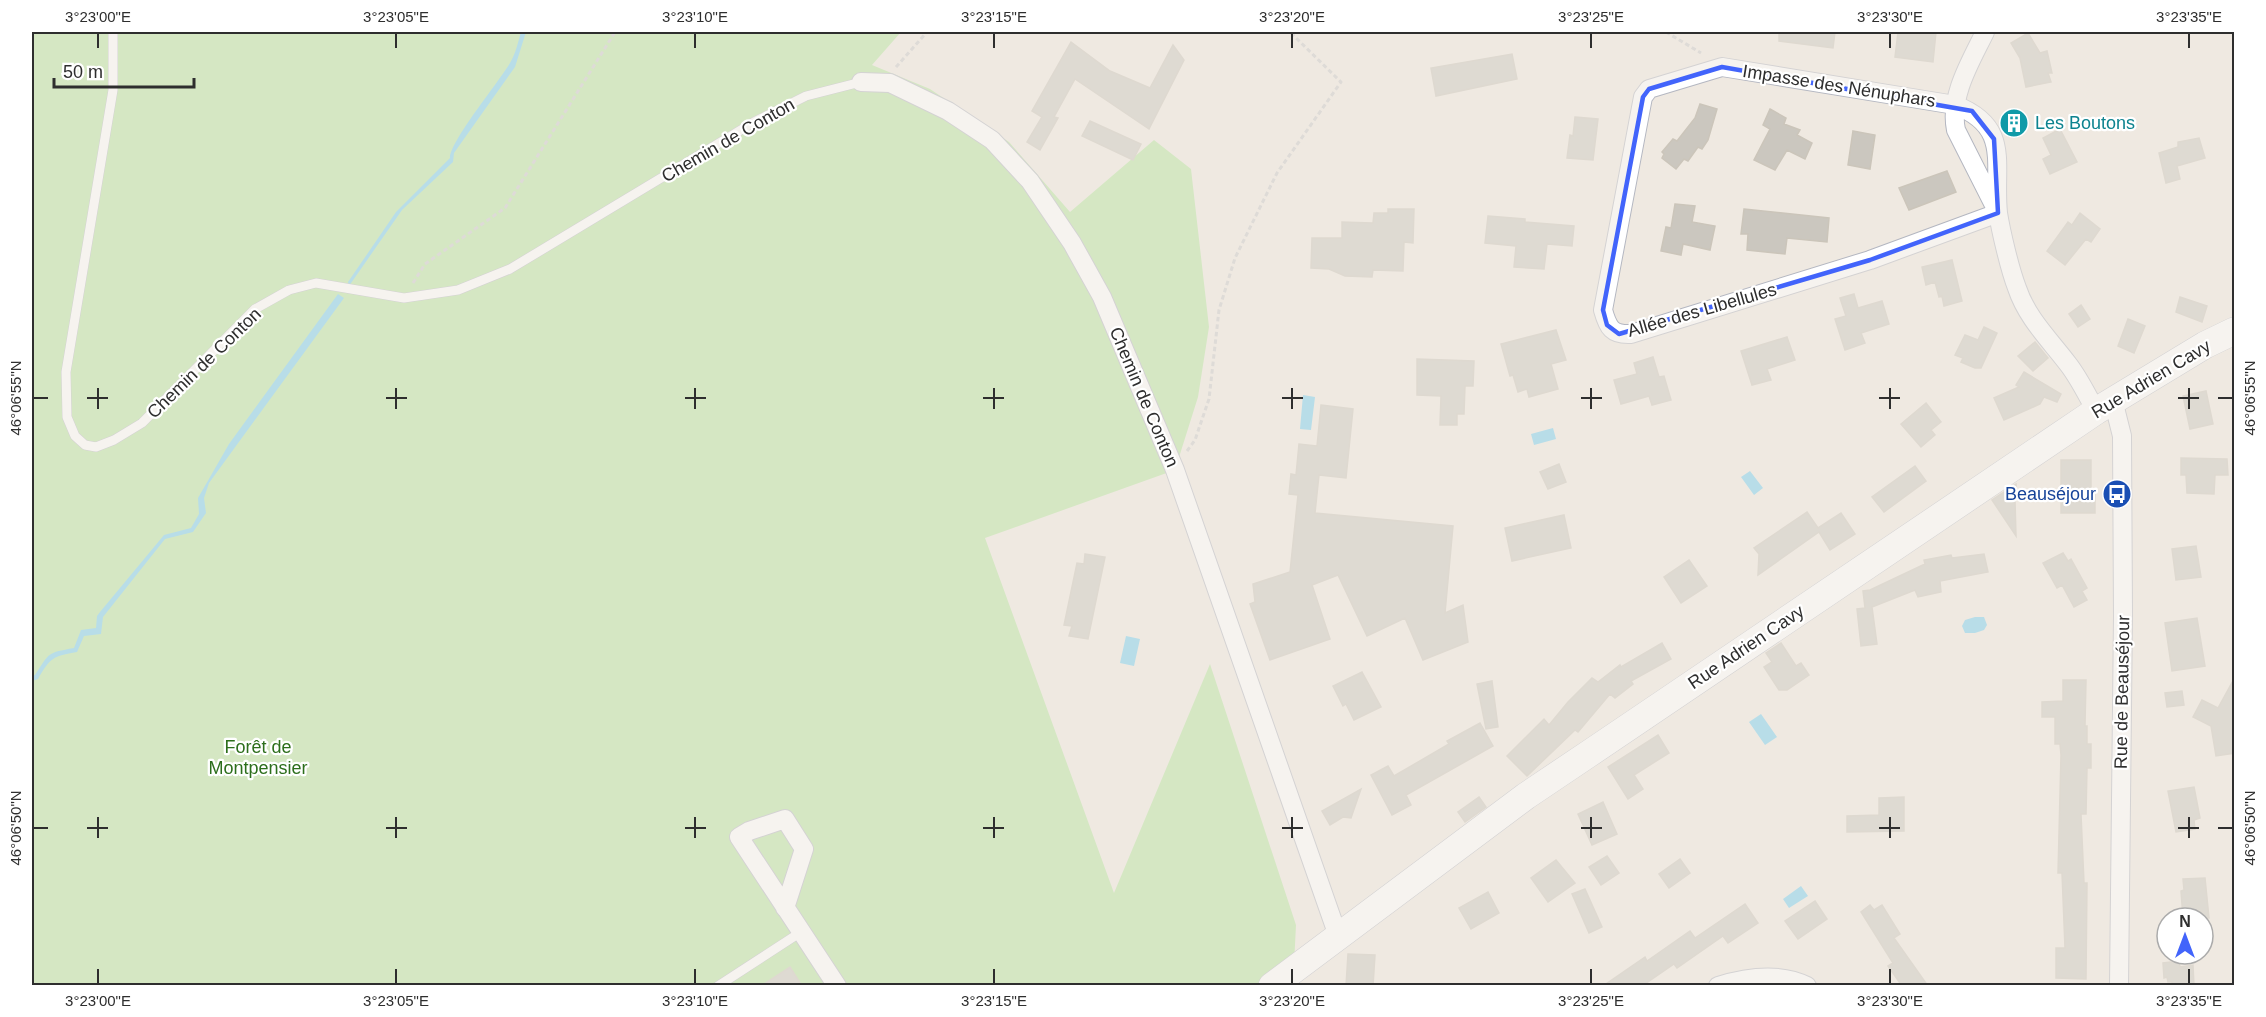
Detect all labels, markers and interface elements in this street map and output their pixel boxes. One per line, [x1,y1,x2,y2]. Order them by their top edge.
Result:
text: 3°23'00"E [65,8,131,25]
text: 3°23'05"E [363,8,429,25]
text: 3°23'10"E [662,8,728,25]
text: 3°23'15"E [961,8,1027,25]
text: 3°23'20"E [1259,8,1325,25]
text: 3°23'25"E [1558,8,1624,25]
text: 3°23'30"E [1857,8,1923,25]
text: 3°23'35"E [2156,8,2222,25]
scale bar [54,51,194,89]
street label: Impasse des Nénuphars [1741,61,1937,111]
text: 50 m [63,62,103,82]
street label: Chemin de Conton [658,94,798,186]
building icon: Les Boutons [1998,107,2030,139]
place label: Les Boutons [2035,113,2135,133]
street label: Allée des Libellules [1625,279,1779,341]
street label: Chemin de Conton [143,304,265,422]
street label: Chemin de Conton [1105,324,1183,470]
street label: Rue Adrien Cavy [2088,336,2214,422]
text: 46°06'55"N [7,360,24,436]
text: 46°06'55"N [2241,360,2258,436]
bus stop icon: Beauséjour [2101,478,2133,510]
place label: Beauséjour [2005,484,2096,504]
street label: Rue Adrien Cavy [1684,601,1808,693]
street label: Rue de Beauséjour [2111,615,2133,769]
park label: Forêt de Montpensier [208,737,308,778]
text: 46°06'50"N [7,790,24,866]
text: 46°06'50"N [2241,790,2258,866]
north arrow [2155,906,2215,966]
text: N [2179,913,2191,930]
text: 3°23'00"E [65,992,131,1009]
text: 3°23'05"E [363,992,429,1009]
text: 3°23'10"E [662,992,728,1009]
text: 3°23'15"E [961,992,1027,1009]
text: 3°23'20"E [1259,992,1325,1009]
text: 3°23'25"E [1558,992,1624,1009]
text: 3°23'30"E [1857,992,1923,1009]
text: 3°23'35"E [2156,992,2222,1009]

